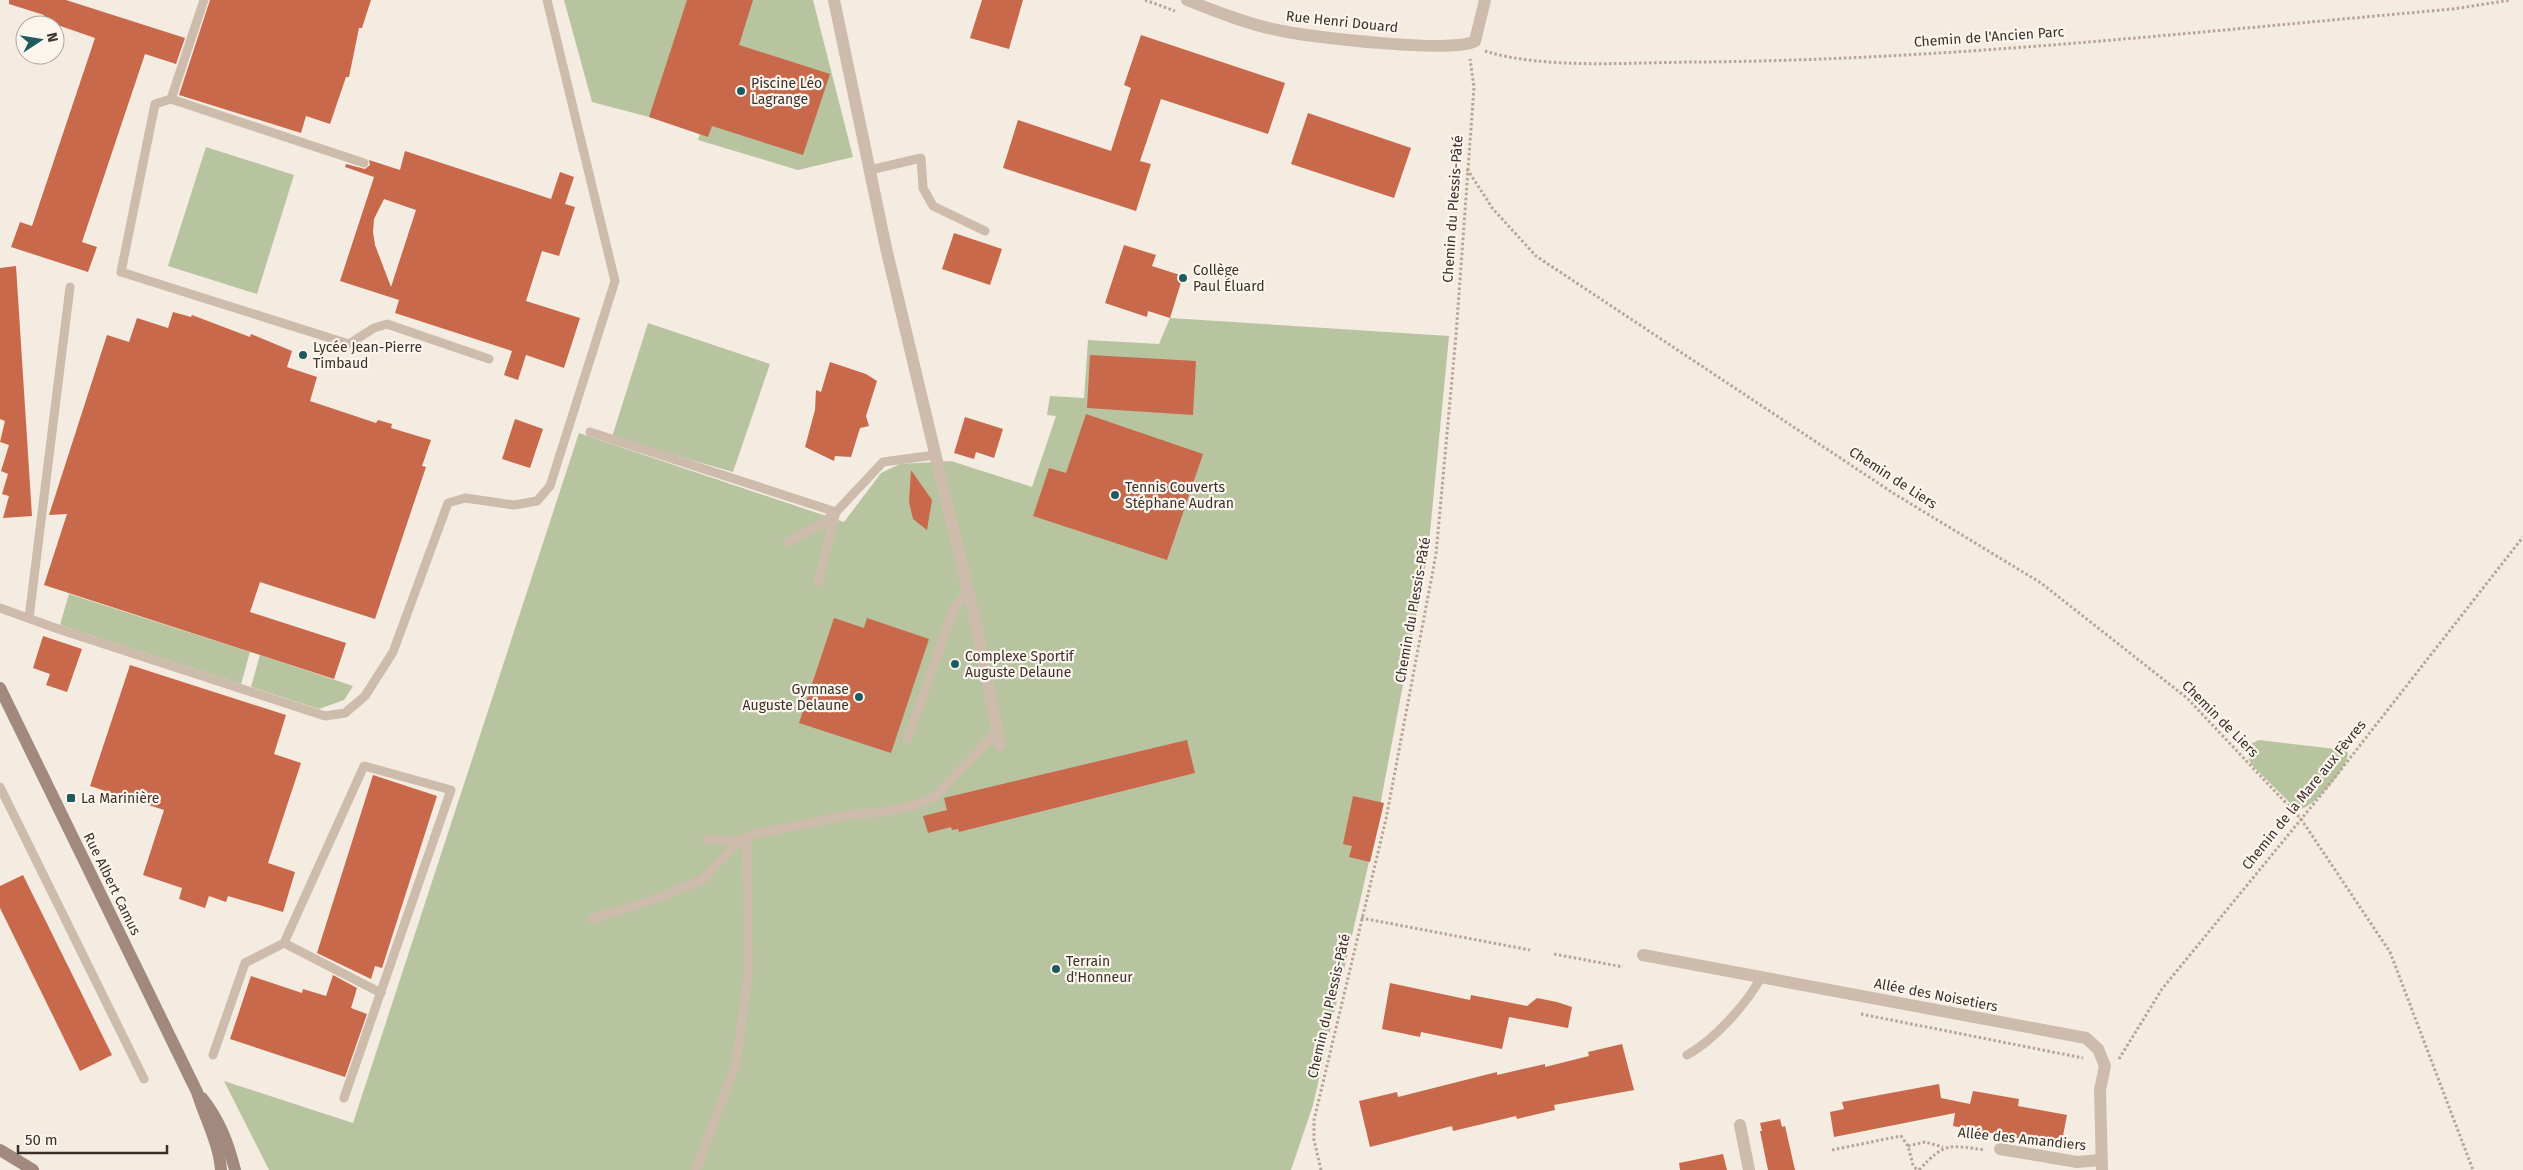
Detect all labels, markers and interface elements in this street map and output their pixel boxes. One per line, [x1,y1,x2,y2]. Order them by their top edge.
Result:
street label: Rue Henri Douard [1285,8,1399,36]
north arrow [15,15,65,65]
street label: Chemin de l'Ancien Parc [1913,23,2065,51]
text: N [43,31,62,44]
place label: Piscine Léo Lagrange [751,75,822,108]
marker: Piscine Léo Lagrange [735,85,747,97]
street label: Chemin du Plessis-Pâté [1439,135,1467,283]
place label: Collège Paul Éluard [1193,262,1265,295]
marker: Collège Paul Éluard [1177,272,1189,284]
place label: Lycée Jean-Pierre Timbaud [313,339,422,372]
marker: Lycée Jean-Pierre Timbaud [297,349,309,361]
street label: Chemin de Liers [1846,443,1941,513]
place label: Tennis Couverts Stéphane Audran [1125,479,1234,512]
marker: Tennis Couverts Stéphane Audran [1109,489,1121,501]
street label: Chemin du Plessis-Pâté [1392,536,1434,684]
place label: Complexe Sportif Auguste Delaune [965,648,1075,681]
marker: Complexe Sportif Auguste Delaune [949,658,961,670]
street label: Chemin de Liers [2178,677,2262,761]
place label: Gymnase Auguste Delaune [743,681,849,714]
marker: Gymnase Auguste Delaune [853,691,865,703]
street label: Chemin de la Mare aux Fèvres [2238,716,2370,873]
place label: La Marinière [81,790,159,807]
marker: La Marinière [65,792,77,804]
street label: Rue Albert Camus [80,830,144,939]
street label: Chemin du Plessis-Pâté [1304,932,1354,1080]
place label: Terrain d'Honneur [1066,953,1133,986]
marker: Terrain d'Honneur [1050,963,1062,975]
street label: Allée des Noisetiers [1873,975,2000,1015]
scale bar [18,1122,166,1154]
street label: Allée des Amandiers [1957,1124,2087,1154]
text: 50 m [25,1131,58,1149]

